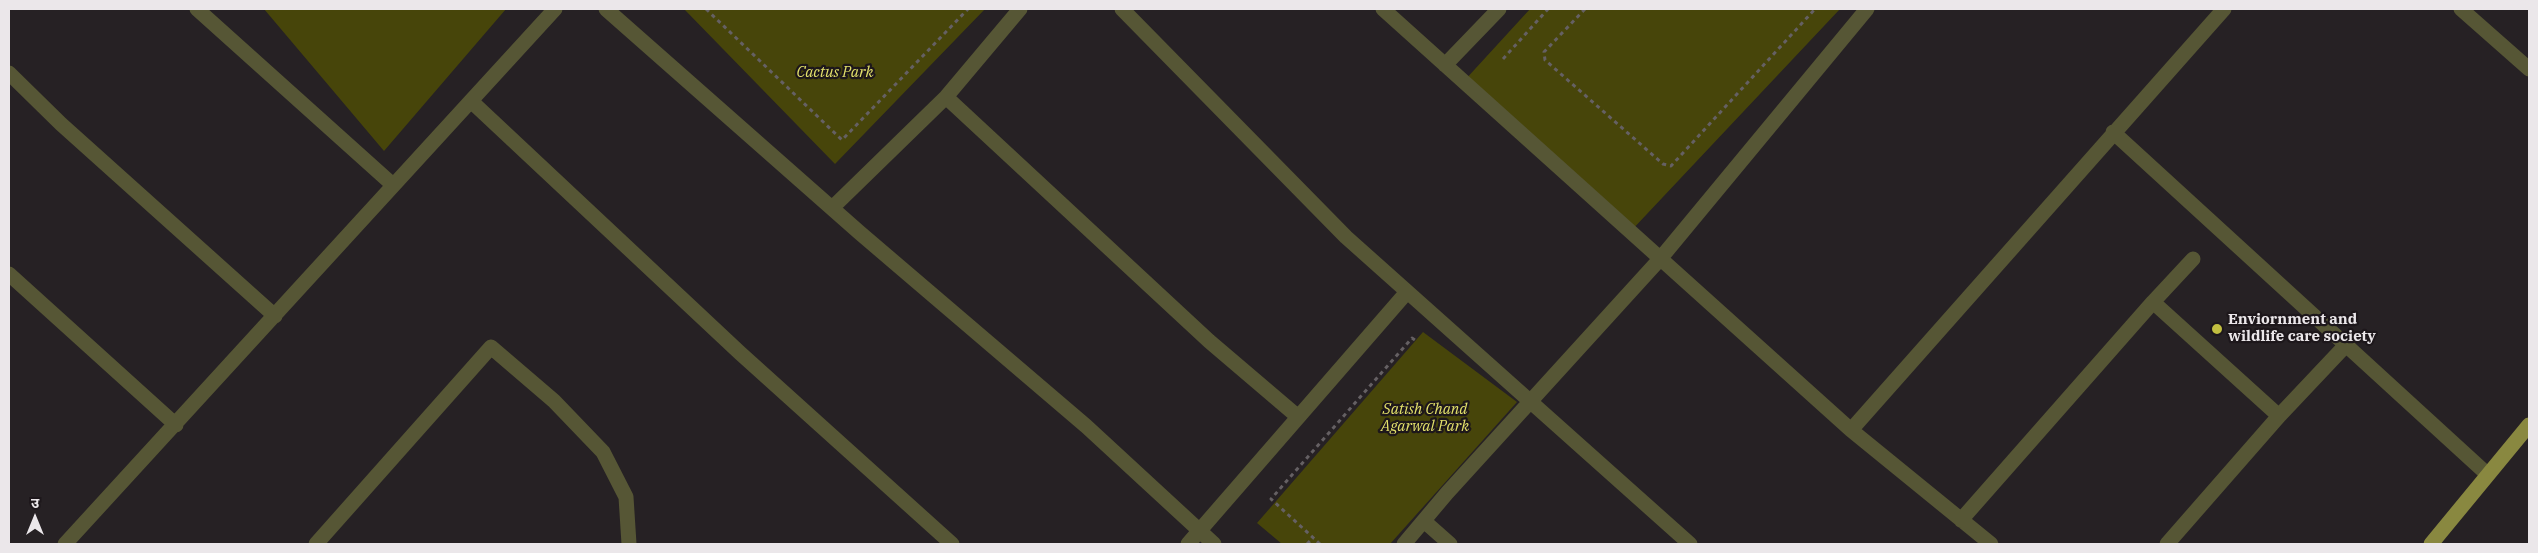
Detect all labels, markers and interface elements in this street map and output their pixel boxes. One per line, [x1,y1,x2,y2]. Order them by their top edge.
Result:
park label: Cactus Park [796,64,874,82]
place label: Enviornment and wildlife care society [2228,311,2376,346]
marker: Enviornment and wildlife care society [2210,322,2224,336]
park label: Satish Chand Agarwal Park [1381,401,1469,436]
north arrow [10,493,60,543]
text: उ [31,494,39,512]

